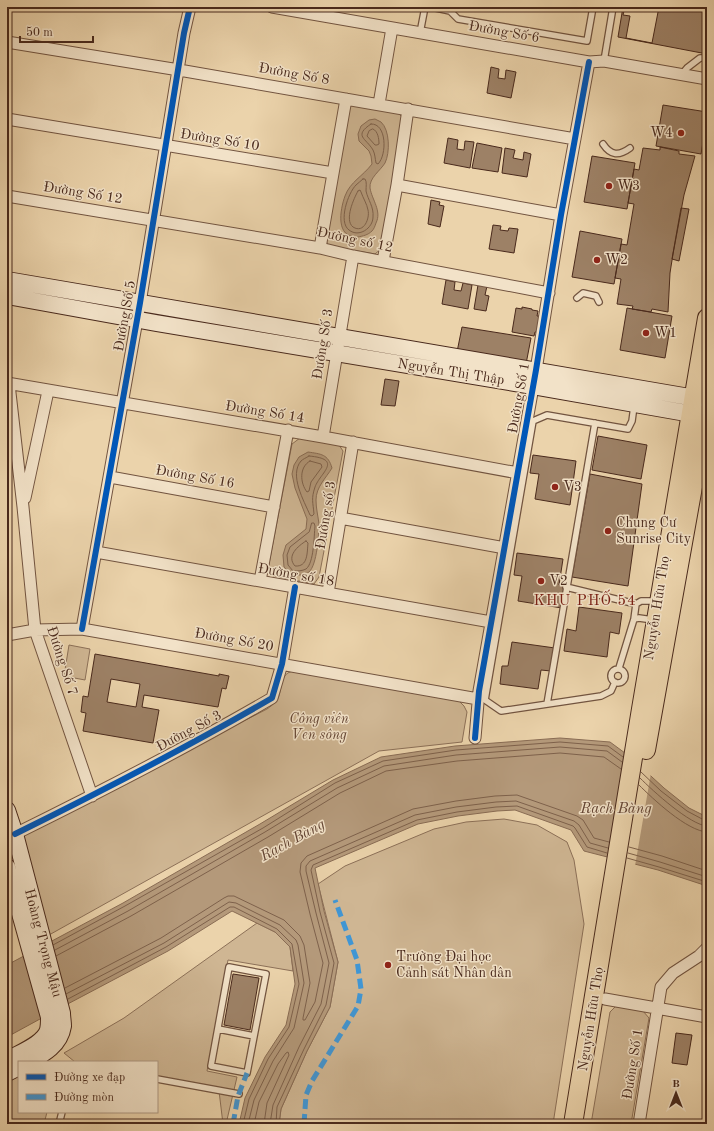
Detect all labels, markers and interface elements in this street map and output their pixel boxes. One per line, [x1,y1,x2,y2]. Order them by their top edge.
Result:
scale bar [20,18,93,44]
street label: Đường Số 6 [467,18,541,45]
text: 50 m [26,26,53,39]
street label: Đường Số 8 [257,60,331,87]
street label: Đường Số 10 [179,126,261,153]
place label: W4 [650,126,673,140]
marker: W4 [676,128,686,138]
street label: Đường Số 12 [42,179,124,206]
place label: W3 [617,179,640,193]
marker: W3 [604,181,614,191]
street label: Đường số 12 [316,224,395,255]
place label: W2 [605,253,628,267]
marker: W2 [592,255,602,265]
street label: Đường Số 5 [111,279,138,353]
street label: Đường Số 3 [309,307,336,381]
place label: W1 [654,326,677,340]
marker: W1 [641,328,651,338]
street label: Nguyễn Thị Thập [397,356,506,387]
street label: Đường Số 1 [505,361,532,435]
street label: Đường Số 14 [224,398,306,425]
street label: Đường Số 16 [154,462,236,491]
street label: Đường số 3 [313,480,338,550]
place label: V3 [563,480,582,494]
marker: V3 [550,482,560,492]
place label: Chung Cư Sunrise City [616,516,692,546]
marker: Chung Cư Sunrise City [603,526,613,536]
street label: Nguyễn Hữu Thọ [641,555,672,661]
street label: Đường số 18 [257,560,336,589]
place label: V2 [549,574,568,588]
marker: V2 [536,576,546,586]
district label: KHU PHỐ 54 [533,589,637,609]
street label: Đường Số 7 [44,624,81,697]
street label: Đường Số 20 [193,625,275,654]
street label: Đường Số 3 [154,707,224,754]
park label: Công viên Ven sông [289,712,349,743]
water label: Rạch Bàng [579,802,652,817]
water label: Rạch Bàng [257,817,328,865]
street label: Hoàng Trọng Mậu [22,887,64,999]
place label: Trường Đại học Cảnh sát Nhân dân [396,950,512,980]
marker: Trường Đại học Cảnh sát Nhân dân [383,960,393,970]
street label: Nguyễn Hữu Thọ [575,966,606,1072]
street label: Đường Số 1 [619,1027,646,1101]
legend [18,1061,158,1113]
text: Đường xe đạp [54,1072,125,1084]
north arrow [656,1073,696,1113]
text: B [672,1079,680,1090]
text: Đường mòn [54,1092,114,1104]

